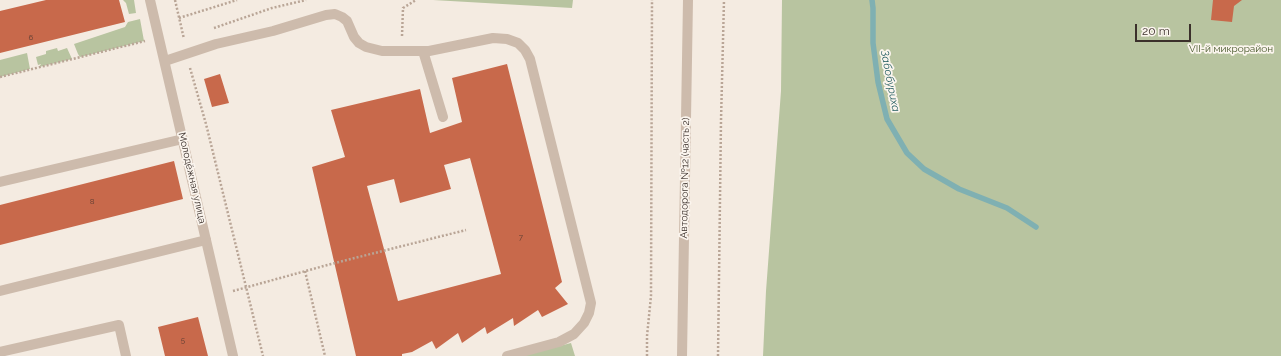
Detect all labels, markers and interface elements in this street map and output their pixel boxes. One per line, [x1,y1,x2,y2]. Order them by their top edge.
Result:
scale bar [1137,16,1193,42]
text: 20 m [1142,24,1170,38]
house number: 6 [29,33,33,43]
park label: VII-й микрорайон [1189,43,1273,55]
water label: Забобуриха [878,49,902,113]
street label: Автодорога №12 (часть 2) [678,117,692,239]
street label: Молодёжная улица [176,131,208,225]
house number: 8 [90,197,94,207]
house number: 7 [519,233,523,243]
house number: 5 [181,336,185,346]

